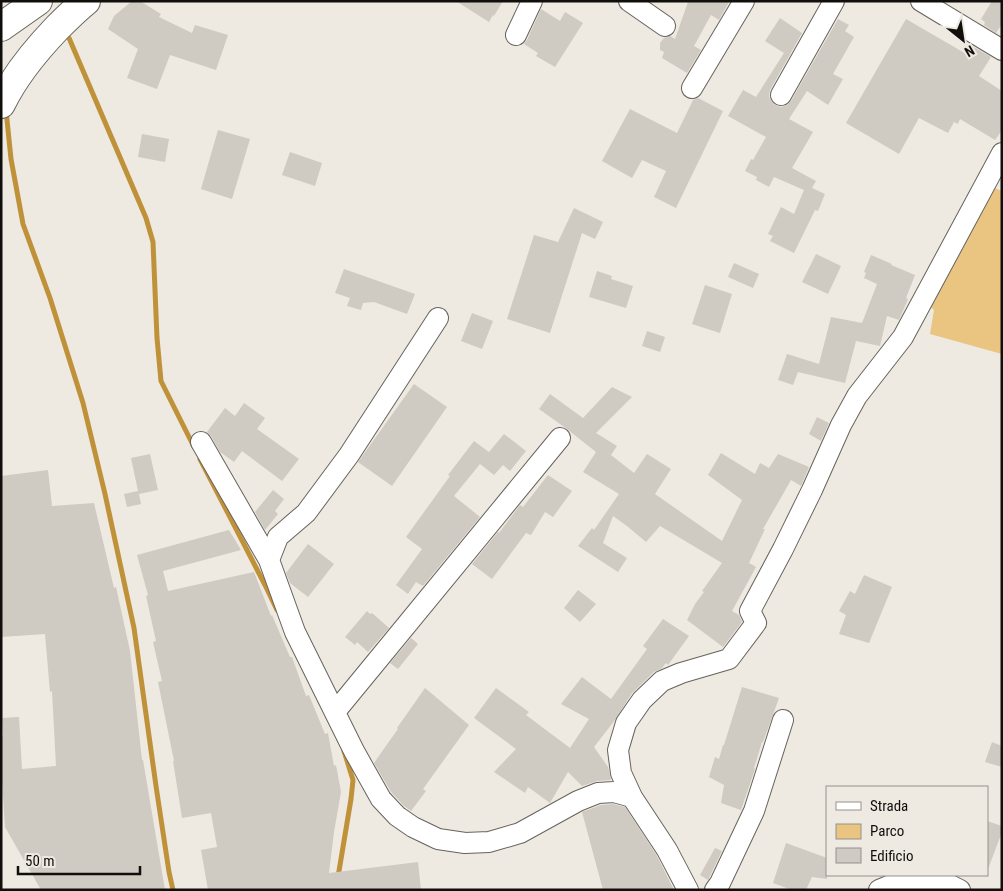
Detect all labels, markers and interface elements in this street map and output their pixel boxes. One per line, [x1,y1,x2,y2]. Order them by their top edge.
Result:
north arrow [938,15,988,65]
text: N [962,42,977,60]
legend [826,786,988,876]
text: Strada [870,797,908,815]
text: Parco [870,822,904,840]
scale bar [18,844,140,876]
text: Edificio [870,847,913,865]
text: 50 m [25,852,55,870]

